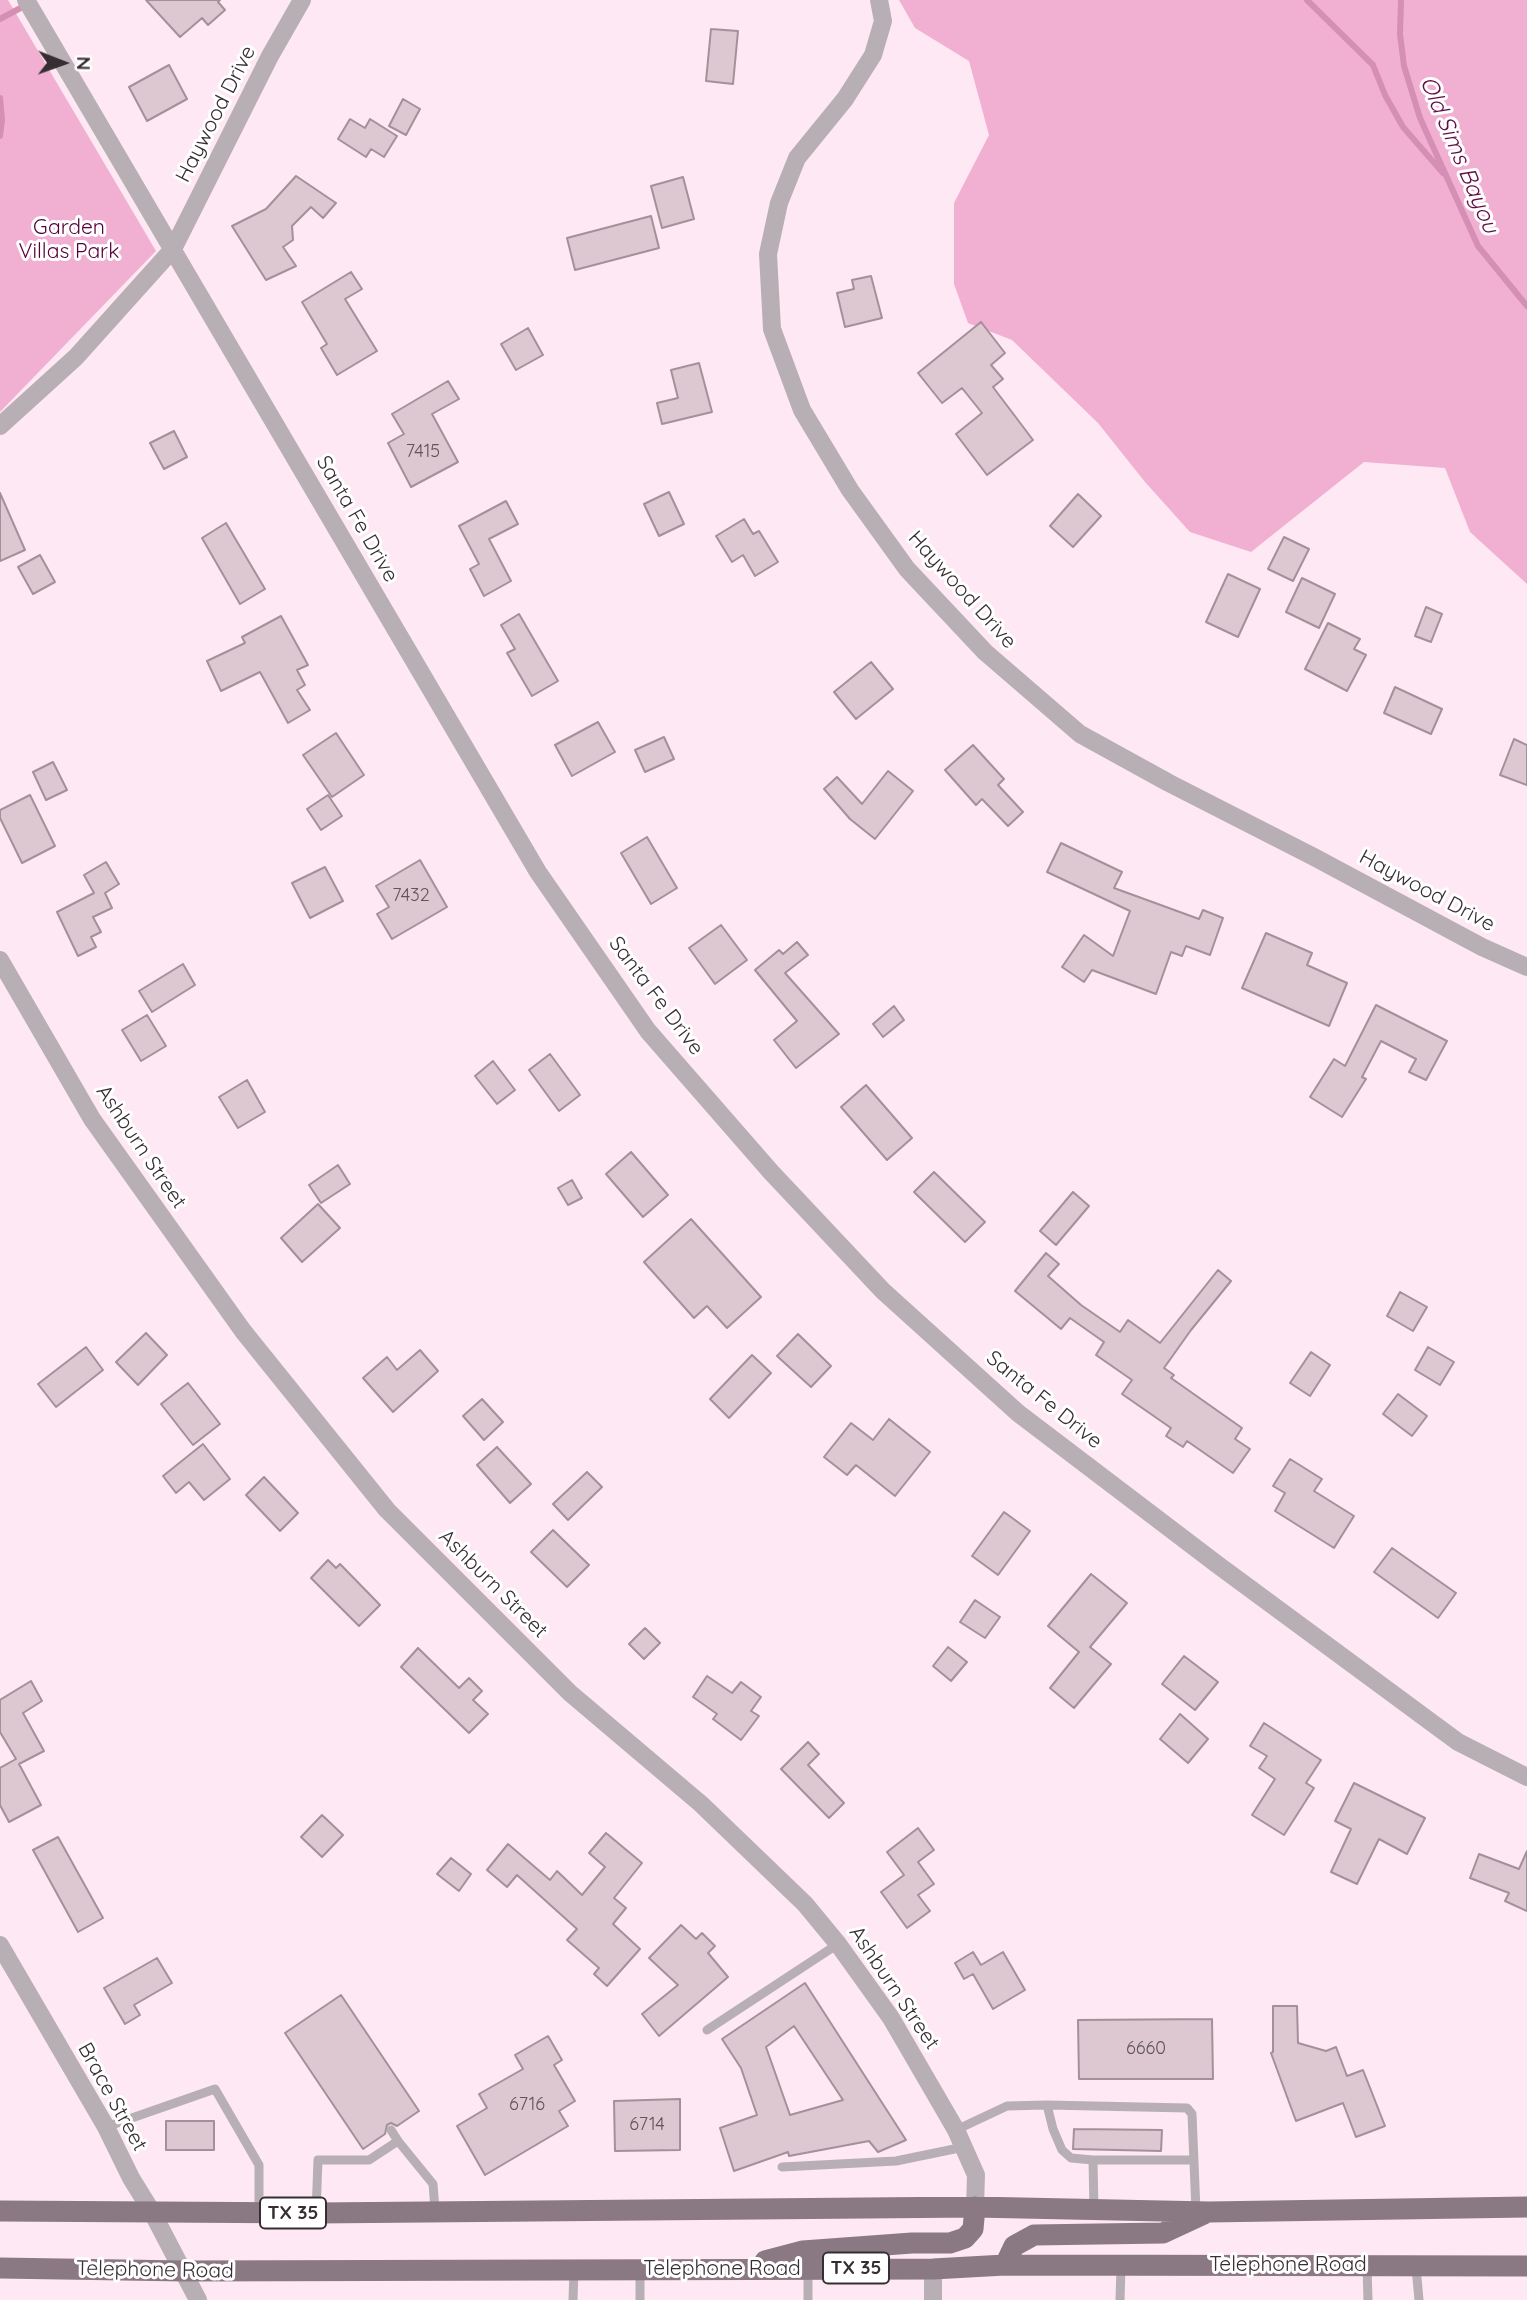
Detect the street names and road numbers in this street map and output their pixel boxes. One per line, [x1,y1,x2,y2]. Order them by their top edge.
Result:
street label: Haywood Drive [171,41,261,187]
street label: Santa Fe Drive [311,451,403,587]
street label: Haywood Drive [902,526,1022,654]
street label: Haywood Drive [1355,845,1499,937]
street label: Santa Fe Drive [603,932,709,1060]
street label: Ashburn Street [90,1081,192,1213]
street label: Santa Fe Drive [981,1346,1107,1454]
street label: Ashburn Street [433,1524,553,1644]
street label: Ashburn Street [843,1922,945,2054]
street label: Brace Street [72,2038,152,2156]
road number: TX 35 [260,2198,326,2228]
road number: TX 35 [823,2252,889,2284]
street label: Telephone Road [1209,2252,1367,2278]
street label: Telephone Road [76,2256,234,2284]
street label: Telephone Road [643,2256,801,2282]

